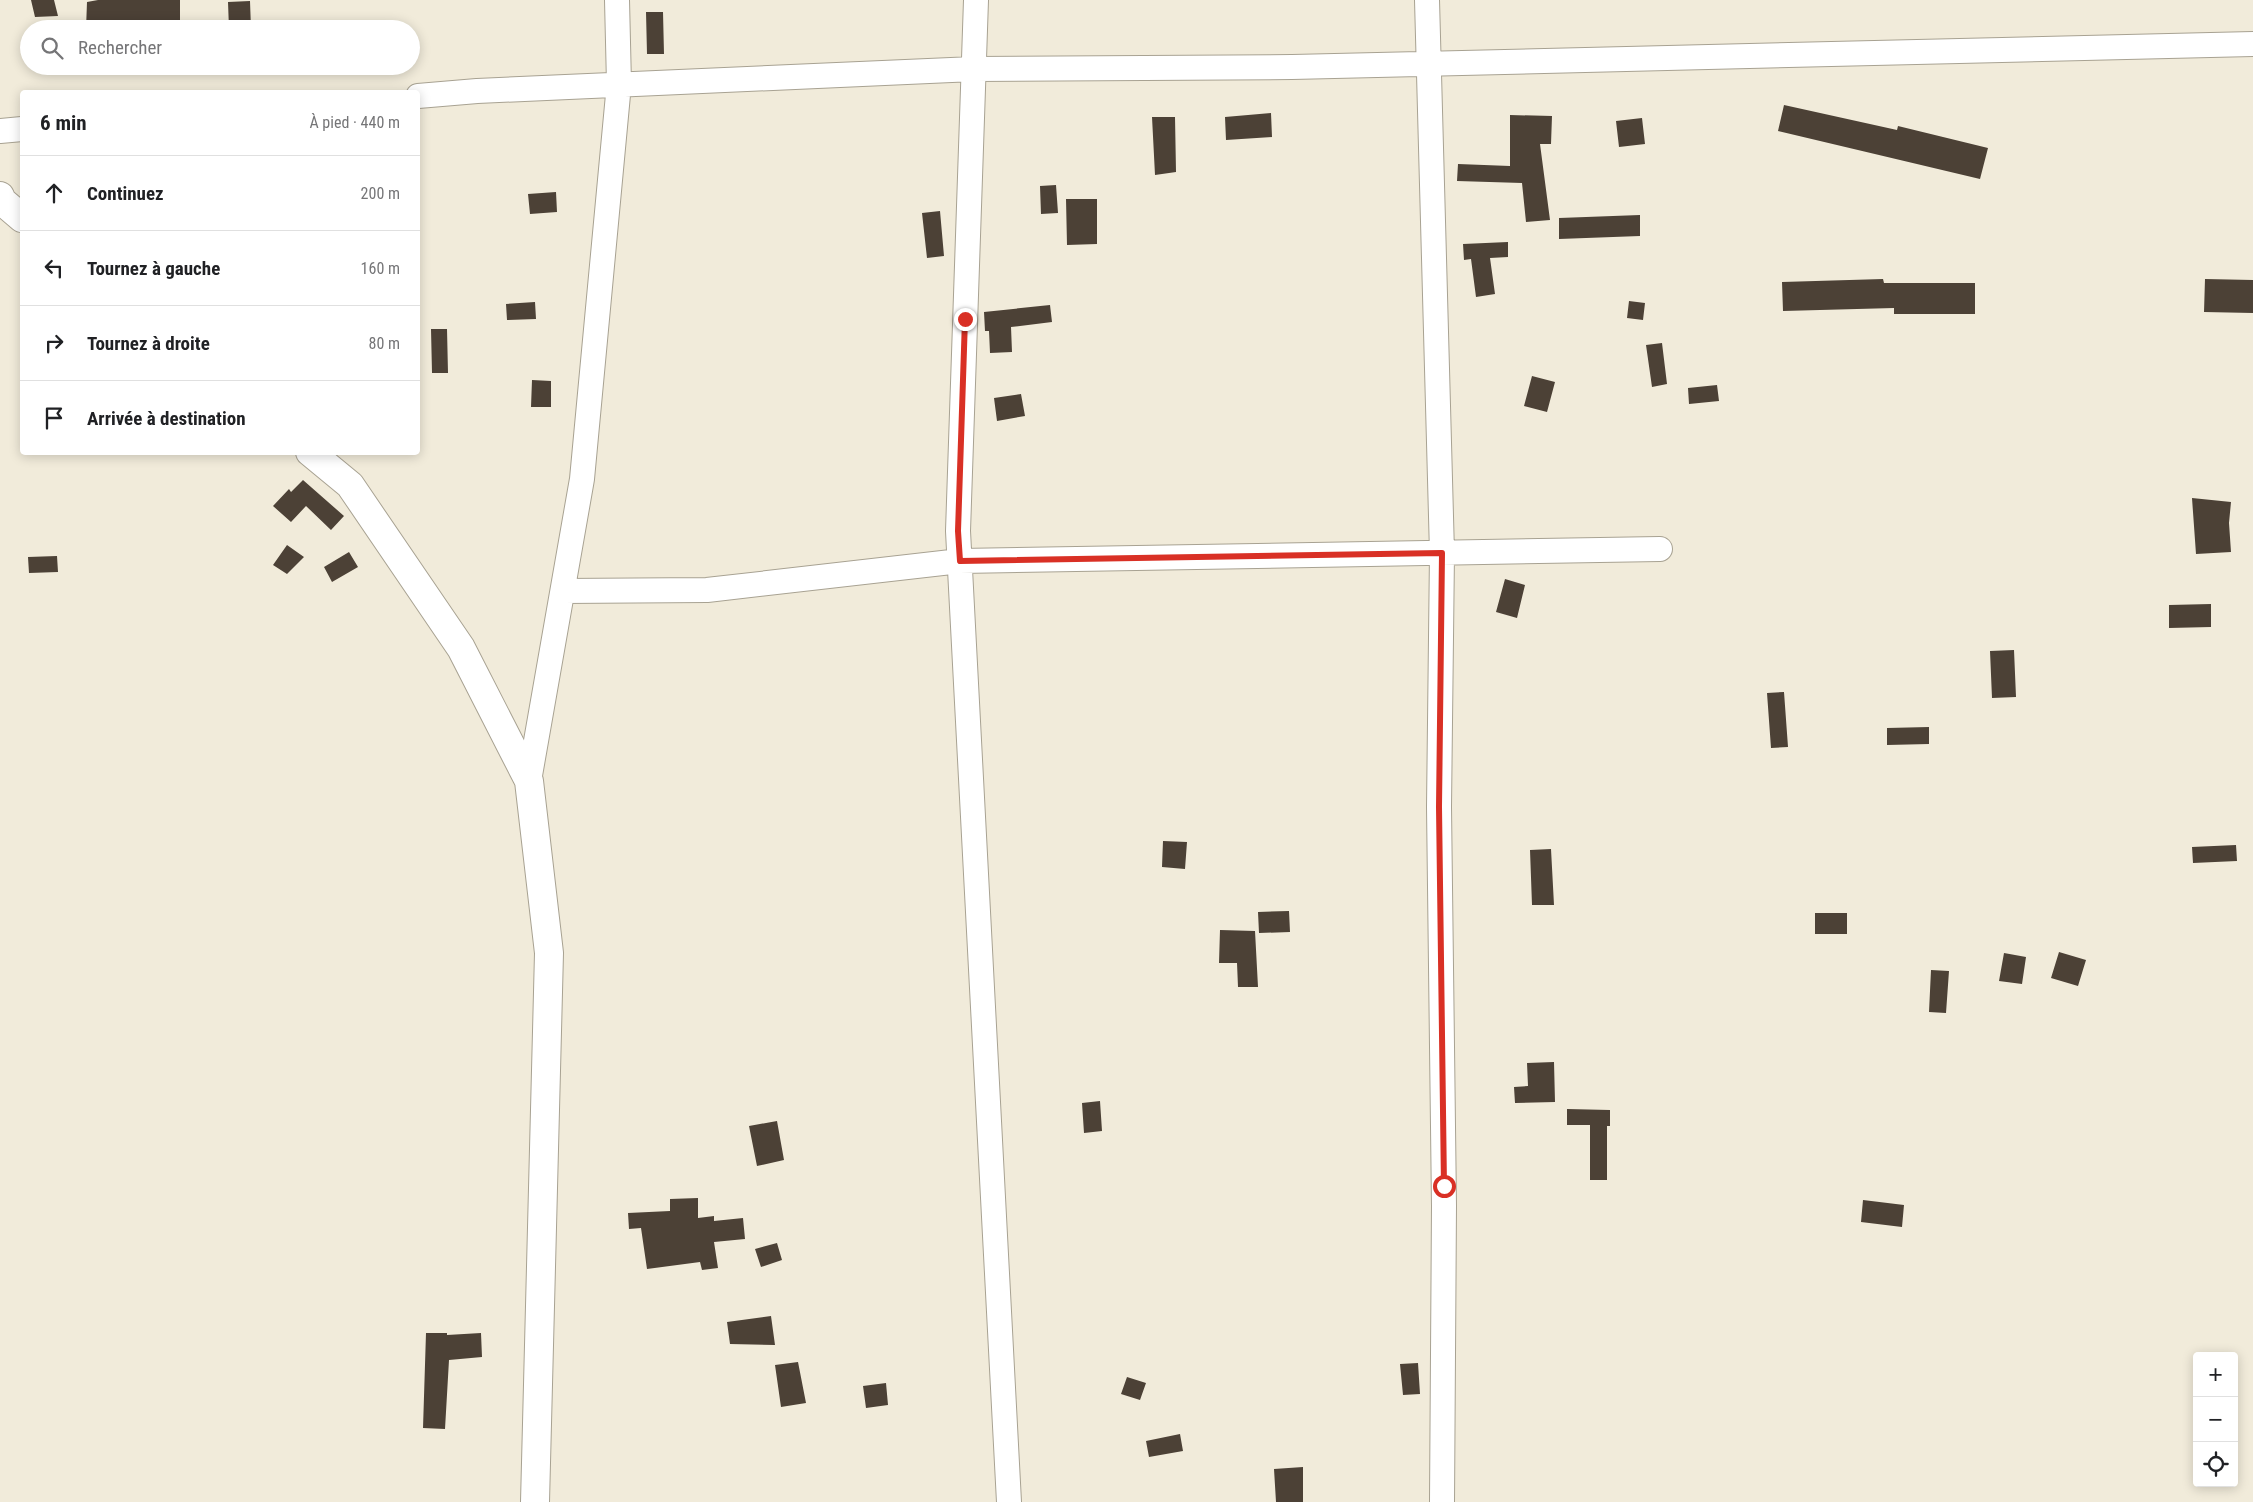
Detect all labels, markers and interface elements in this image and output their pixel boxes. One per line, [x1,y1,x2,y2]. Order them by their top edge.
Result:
search box [20,20,420,75]
icon: search [38,34,66,62]
text: Rechercher [78,36,162,59]
text: 6 min [40,111,87,135]
text: À pied · 440 m [309,113,400,132]
icon: ahead [40,179,68,207]
text: Continuez [87,182,164,205]
text: 200 m [361,184,400,203]
icon: left [40,254,68,282]
text: Tournez à gauche [87,257,220,280]
text: 160 m [361,259,400,278]
route end [954,308,977,331]
icon: right [40,329,68,357]
text: Tournez à droite [87,332,210,355]
text: 80 m [368,334,400,353]
icon: arrive [40,404,68,432]
text: Arrivée à destination [87,407,246,430]
route start [1433,1175,1456,1198]
map controls [2193,1352,2238,1487]
button: + [2193,1352,2238,1397]
button: − [2193,1397,2238,1442]
button: locate [2193,1442,2238,1487]

